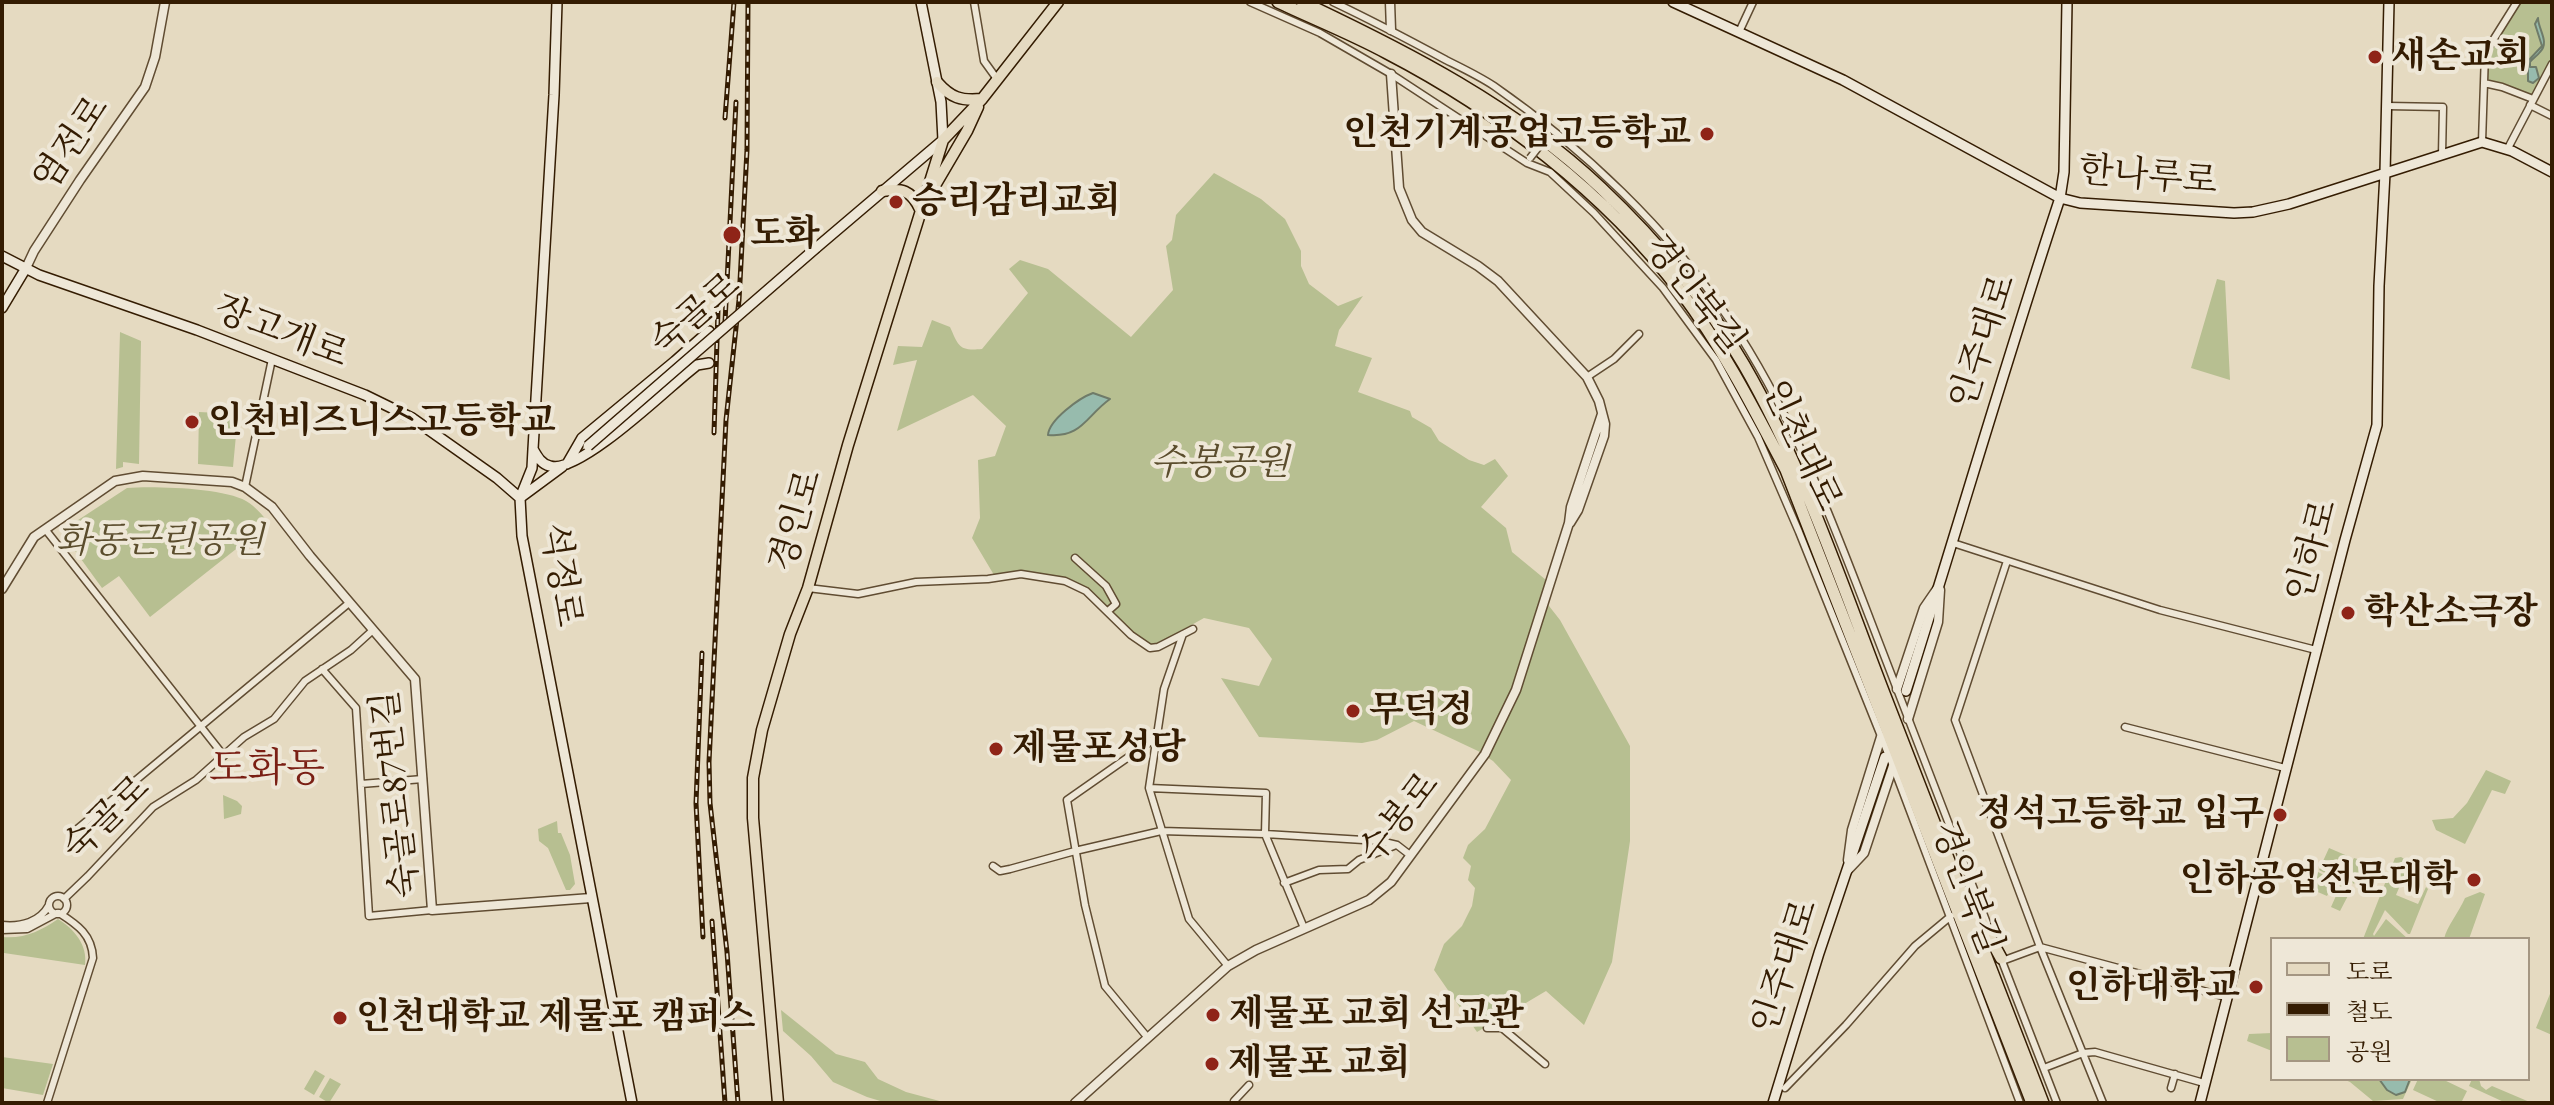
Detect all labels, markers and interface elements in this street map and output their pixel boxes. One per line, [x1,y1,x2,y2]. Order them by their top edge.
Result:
place label: 새손교회 [2391,35,2530,79]
marker: 새손교회 [2366,48,2384,66]
street label: 염전로 [25,89,119,199]
place label: 인천기계공업고등학교 [1343,112,1691,156]
marker: 인천기계공업고등학교 [1698,125,1716,143]
street label: 한나루로 [2077,149,2219,205]
place label: 승리감리교회 [912,180,1121,224]
marker: 승리감리교회 [887,193,905,211]
place label: 도화 [750,213,820,257]
marker: 도화 [721,224,743,246]
street label: 경인북길 [1634,227,1754,363]
street label: 숙골로 [642,264,750,366]
street label: 인주대로 [1942,269,2026,415]
street label: 장고개로 [208,288,354,378]
street label: 인천대로 [1752,374,1850,518]
place label: 인천비즈니스고등학교 [208,400,556,444]
marker: 인천비즈니스고등학교 [183,413,201,431]
park label: 수봉공원 [1150,442,1290,486]
street label: 경인로 [762,465,832,577]
street label: 인하로 [2279,495,2347,607]
park label: 화동근린공원 [56,520,264,564]
street label: 석정로 [531,520,589,630]
place label: 학산소극장 [2364,591,2538,635]
marker: 학산소극장 [2339,604,2357,622]
street label: 숙골로87번길 [365,688,429,900]
place label: 무덕정 [1369,689,1473,733]
marker: 무덕정 [1344,702,1362,720]
place label: 제물포성당 [1012,727,1186,771]
marker: 제물포성당 [987,740,1005,758]
district label: 도화동 [209,746,325,794]
street label: 수봉로 [1351,765,1449,873]
street label: 숙골로 [54,767,160,871]
place label: 정석고등학교 입구 [1977,793,2264,837]
marker: 정석고등학교 입구 [2271,806,2289,824]
street label: 경인북길 [1921,815,2011,961]
place label: 인하공업전문대학 [2180,858,2458,902]
marker: 인하공업전문대학 [2465,871,2483,889]
street label: 인주대로 [1744,894,1828,1040]
legend [2270,937,2530,1081]
text: 도로 [2346,956,2392,987]
place label: 인하대학교 [2066,965,2240,1009]
marker: 인하대학교 [2247,978,2265,996]
place label: 제물포 교회 선교관 [1229,993,1524,1037]
place label: 인천대학교 제물포 캠퍼스 [356,996,756,1040]
text: 철도 [2346,996,2392,1027]
marker: 제물포 교회 선교관 [1204,1006,1222,1024]
marker: 인천대학교 제물포 캠퍼스 [331,1009,349,1027]
text: 공원 [2346,1036,2392,1067]
place label: 제물포 교회 [1228,1042,1410,1086]
marker: 제물포 교회 [1203,1055,1221,1073]

